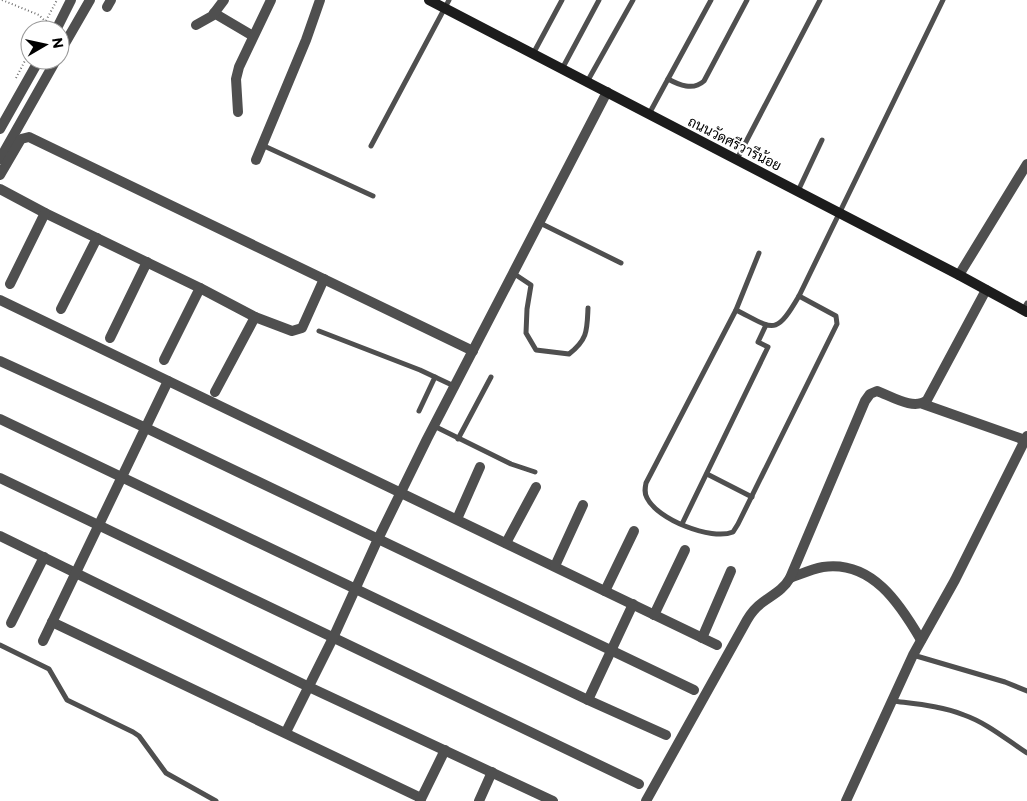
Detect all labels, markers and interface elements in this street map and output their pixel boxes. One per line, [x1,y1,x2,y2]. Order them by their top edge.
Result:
north arrow [20,20,70,70]
text: N [49,36,68,49]
street label: ถนนวัดศรีวารีน้อย [685,112,785,174]

